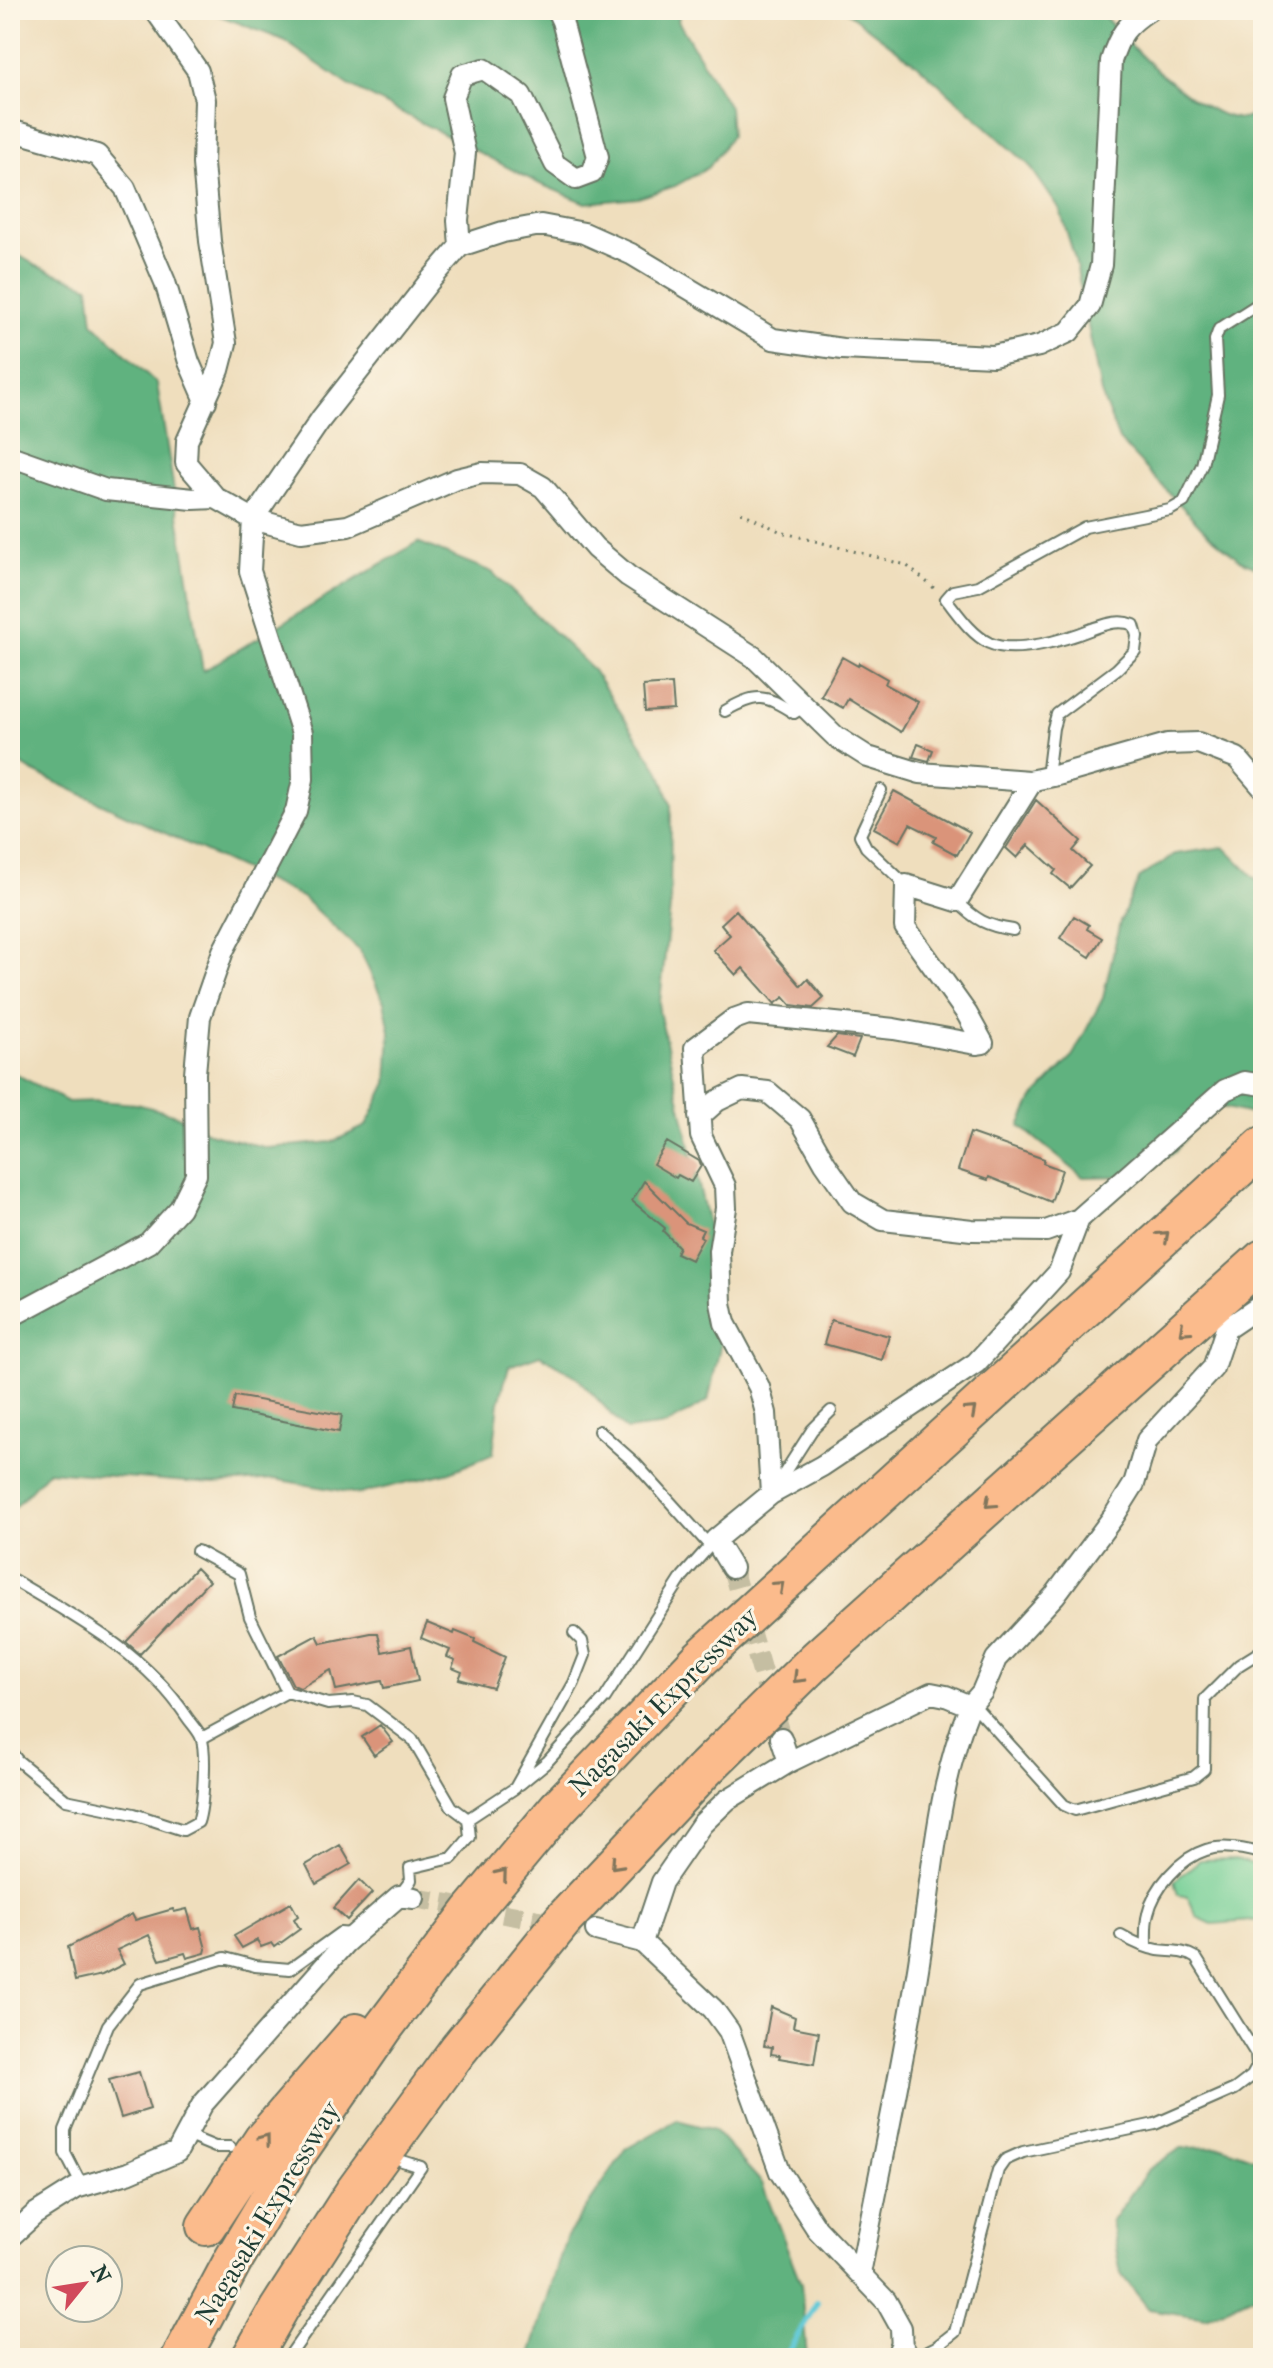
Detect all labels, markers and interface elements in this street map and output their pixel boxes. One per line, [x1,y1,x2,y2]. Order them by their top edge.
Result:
one-way arrow [1154,1232,1169,1246]
one-way arrow [1179,1320,1193,1335]
one-way arrow [962,1406,977,1421]
one-way arrow [985,1494,1000,1508]
one-way arrow [769,1581,784,1595]
street label: Nagasaki Expressway [562,1599,766,1803]
one-way arrow [793,1668,807,1683]
one-way arrow [611,1854,625,1869]
one-way arrow [492,1869,507,1883]
street label: Nagasaki Expressway [188,2094,348,2330]
one-way arrow [256,2133,270,2148]
north arrow [44,2244,124,2324]
text: N [85,2261,116,2288]

